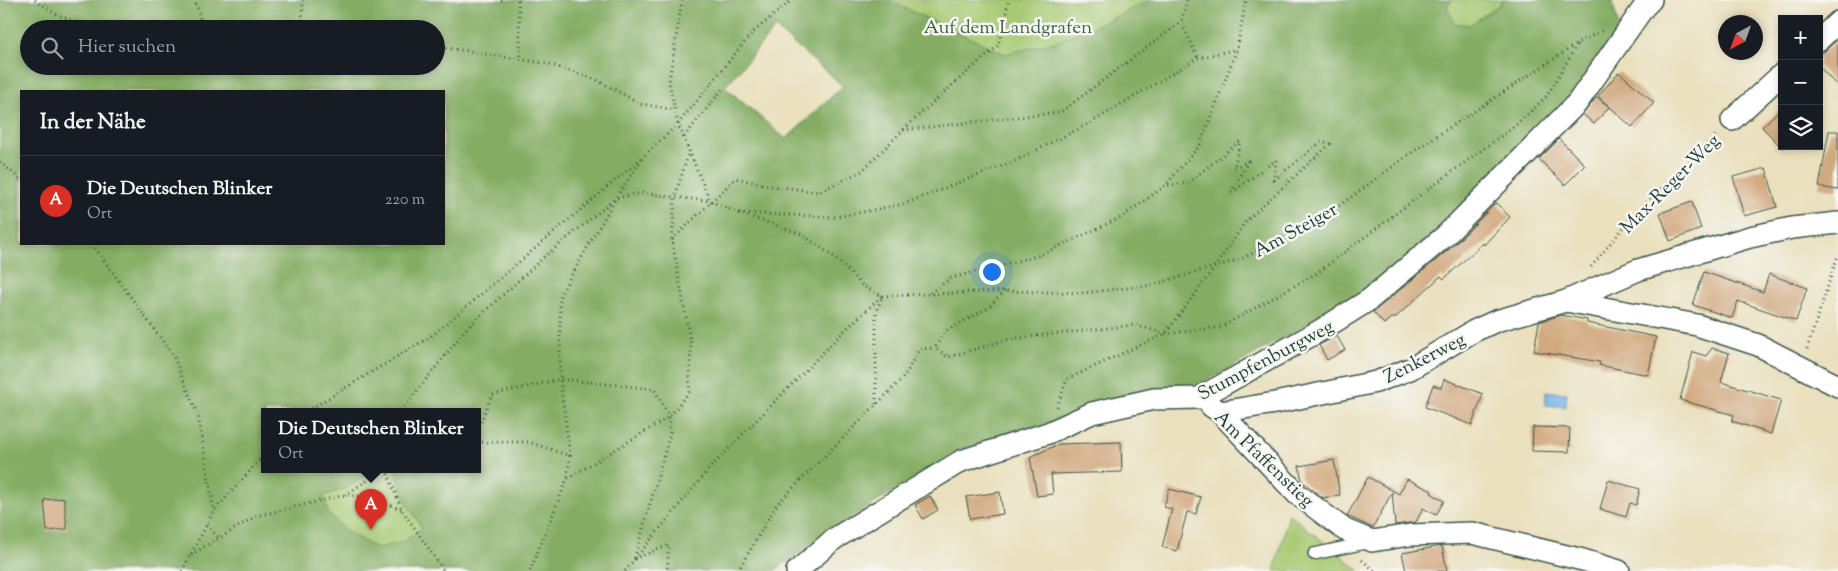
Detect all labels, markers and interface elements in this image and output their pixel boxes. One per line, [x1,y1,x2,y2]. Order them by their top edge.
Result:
park label: Auf dem Landgrafen [924,15,1092,42]
north arrow [1718,15,1763,60]
map controls [1778,15,1823,150]
button: + [1778,15,1823,60]
search box [20,20,445,75]
icon: search [38,34,66,62]
text: Hier suchen [78,34,176,61]
button: − [1778,60,1823,105]
button: layers [1778,105,1823,150]
text: In der Nähe [40,108,146,138]
street label: Max-Reger-Weg [1615,129,1727,241]
text: Die Deutschen Blinker [87,176,272,203]
text: A [50,189,63,212]
text: 220 m [385,189,425,212]
street label: Am Steiger [1249,197,1343,265]
text: Ort [87,203,112,226]
your location [979,259,1005,285]
street label: Stumpfenburgweg [1193,314,1339,408]
street label: Zenkerweg [1380,327,1471,391]
street label: Am Pfaffenstieg [1207,405,1319,515]
popup [261,408,481,473]
text: Die Deutschen Blinker [278,416,464,443]
text: Ort [278,443,303,466]
pin: A [355,489,387,530]

